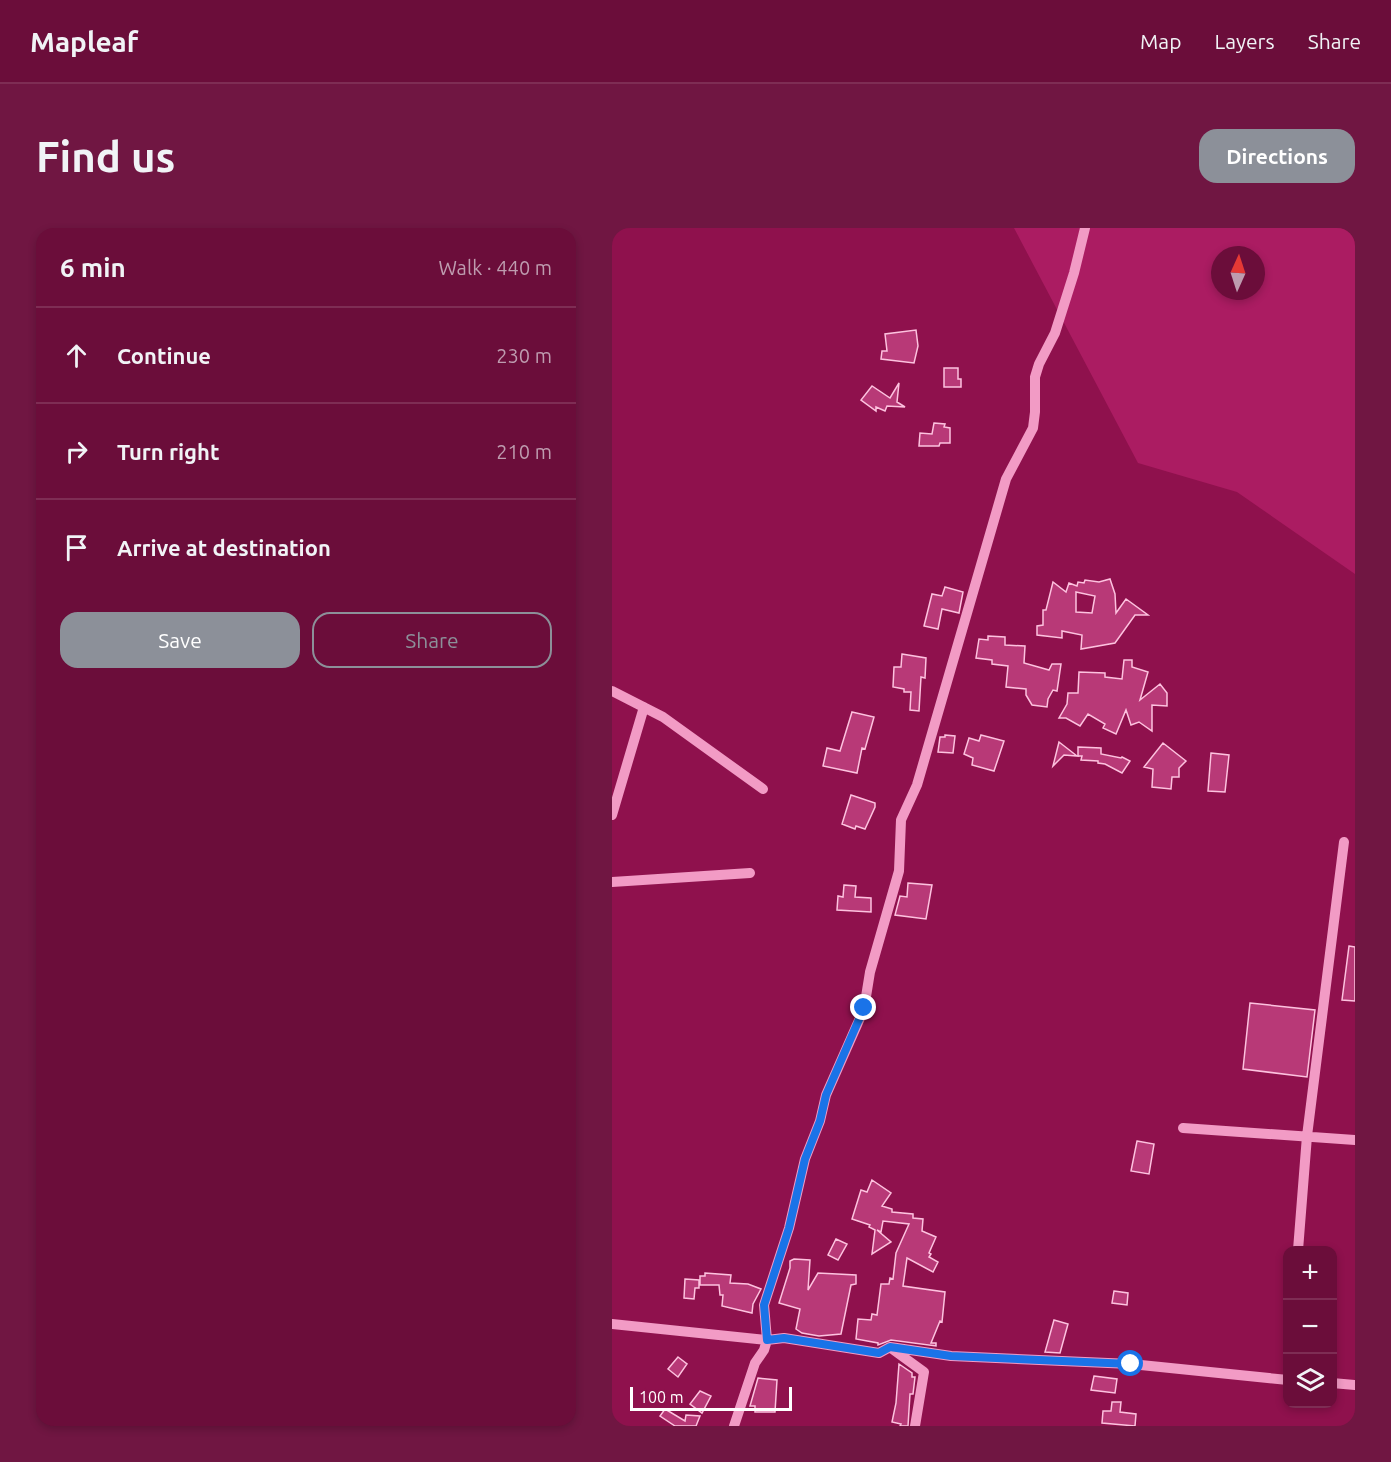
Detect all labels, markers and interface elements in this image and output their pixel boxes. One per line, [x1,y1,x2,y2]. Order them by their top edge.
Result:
text: Mapleaf [30,26,138,57]
text: Map [1140,29,1181,53]
text: Layers [1214,29,1275,53]
text: Share [1308,29,1361,53]
button: Directions [1199,129,1355,183]
text: Find us [36,133,175,180]
north arrow [1211,246,1265,300]
text: 6 min [60,253,126,282]
text: Walk · 440 m [439,256,552,279]
icon: ahead [60,339,93,372]
text: Continue [117,343,211,368]
text: 230 m [496,344,552,367]
icon: right [60,435,93,468]
text: Turn right [117,439,219,464]
text: 210 m [496,440,552,463]
icon: arrive [60,531,93,564]
text: Arrive at destination [117,535,331,560]
button: Save [60,612,300,668]
button: Share [312,612,552,668]
route end [850,994,876,1020]
map controls [1283,1246,1337,1408]
button: + [1283,1246,1337,1300]
button: − [1283,1300,1337,1354]
route start [1117,1350,1143,1376]
button: layers [1283,1354,1337,1408]
scale bar [630,1384,792,1412]
text: 100 m [639,1388,684,1406]

